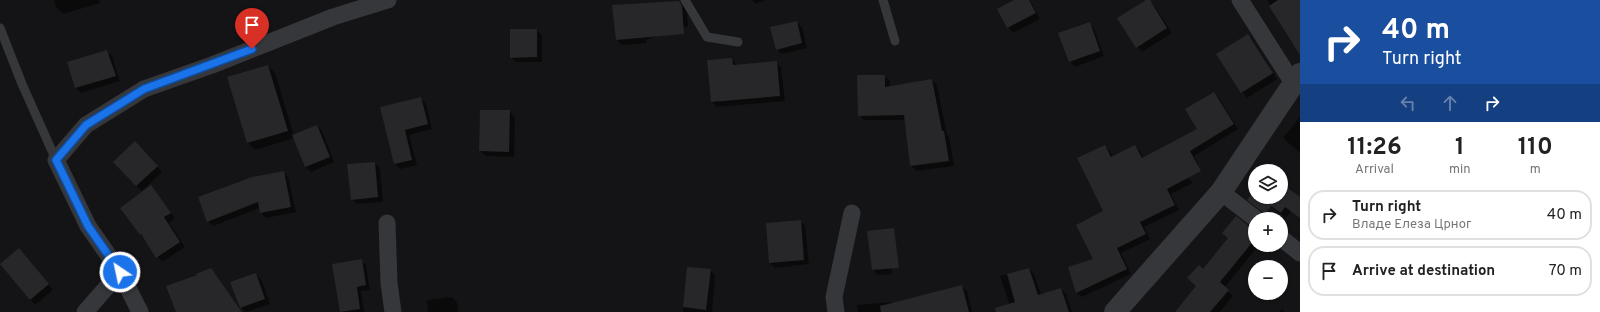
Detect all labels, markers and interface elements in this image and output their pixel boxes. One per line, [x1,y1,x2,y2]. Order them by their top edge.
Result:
pin [235,8,269,49]
text: 40 m [1382,13,1450,49]
icon: arrive [241,14,263,36]
icon: right [1316,16,1368,68]
text: Turn right [1382,48,1462,71]
icon: left [1397,92,1419,114]
icon: ahead [1439,92,1461,114]
icon: right [1481,92,1503,114]
text: 11:26 [1347,133,1402,163]
text: 1 [1455,133,1465,163]
text: 110 [1518,133,1553,163]
text: Arrival [1355,162,1394,178]
text: min [1449,162,1471,178]
text: m [1530,162,1541,178]
map controls [1248,164,1288,300]
button: layers [1248,164,1288,204]
text: Turn right [1352,198,1421,217]
icon: right [1318,204,1340,226]
text: 40 m [1547,206,1582,225]
button: + [1248,212,1288,252]
text: Владе Елеза Црног [1352,217,1471,233]
position arrow [99,251,141,293]
button: − [1248,260,1288,300]
icon: arrive [1318,260,1340,282]
text: Arrive at destination [1352,262,1495,281]
text: 70 m [1549,262,1582,281]

